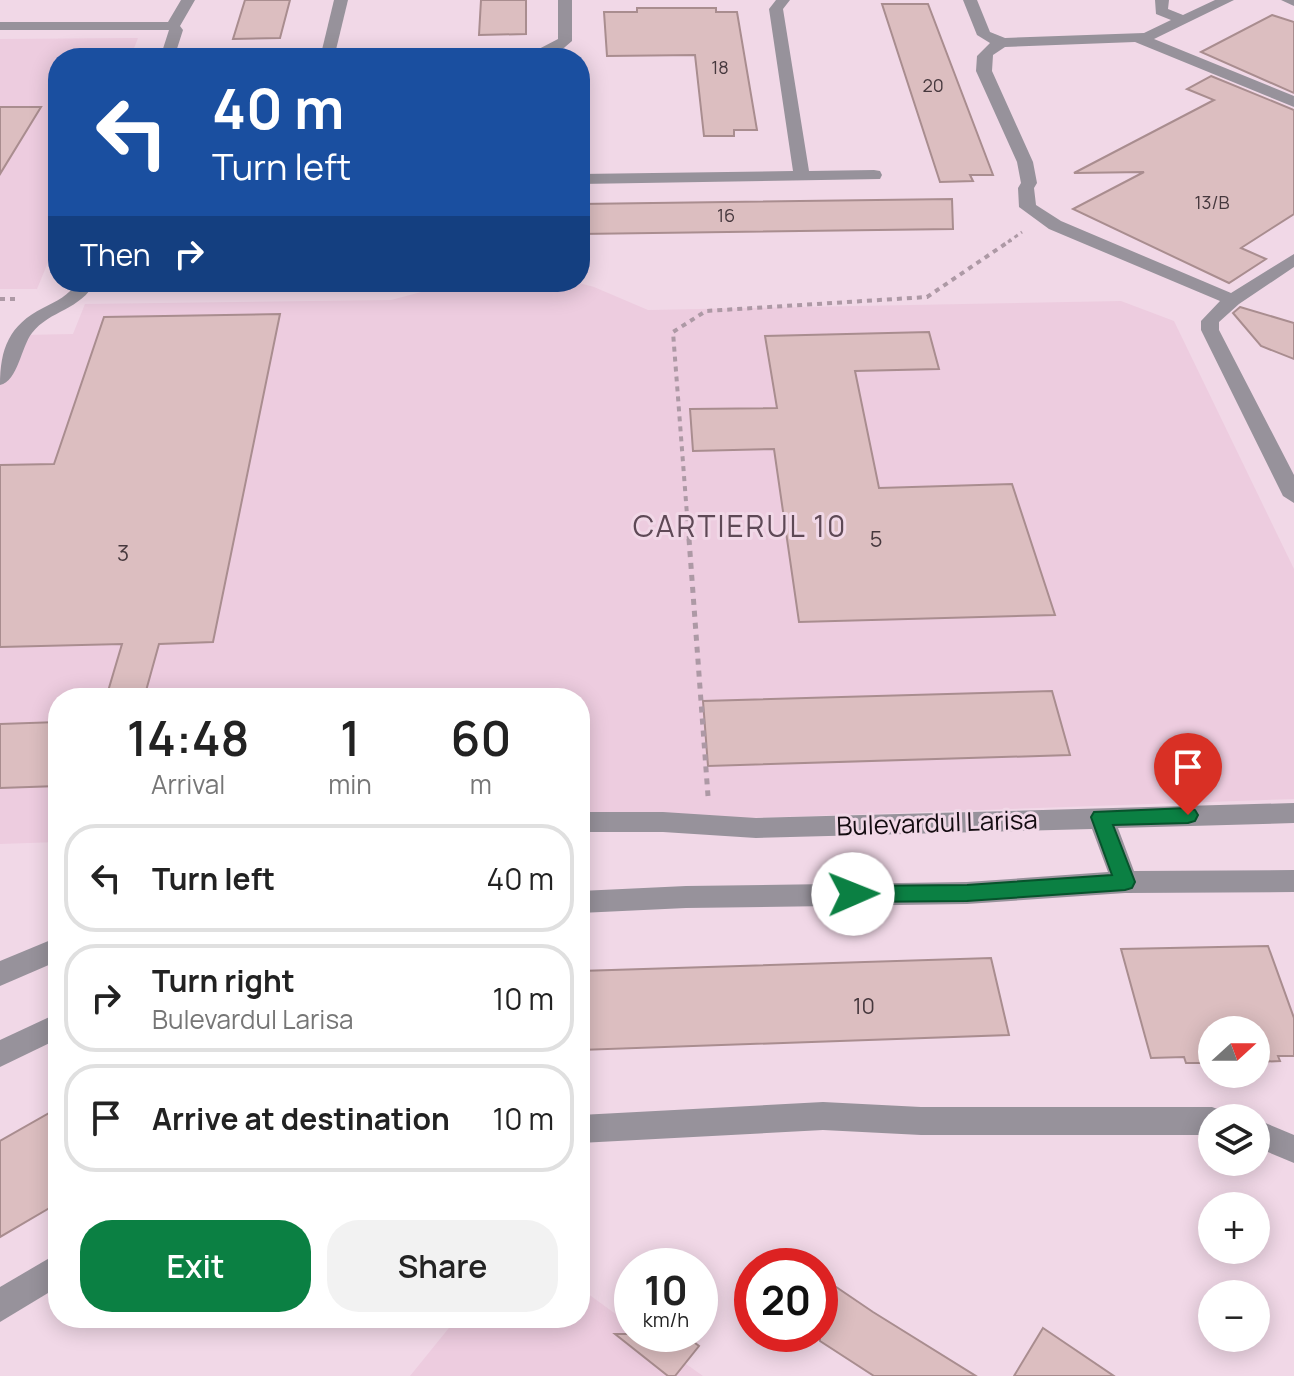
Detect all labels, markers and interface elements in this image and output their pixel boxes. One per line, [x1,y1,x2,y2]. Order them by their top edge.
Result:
house number: 18 [711,55,729,79]
text: 40 m [212,69,344,146]
house number: 20 [922,73,944,97]
icon: left [80,80,184,184]
text: Turn left [212,142,351,191]
house number: 13/B [1195,190,1229,214]
house number: 16 [717,203,735,227]
icon: right [167,232,211,276]
text: Then [80,234,151,275]
district label: CARTIERUL 10 [633,505,847,546]
house number: 5 [870,524,882,554]
house number: 3 [117,538,129,568]
text: 14:48 [127,705,249,770]
text: 1 [340,705,360,770]
text: 60 [451,705,511,770]
pin [1154,733,1222,815]
icon: arrive [1166,745,1210,789]
text: Arrival [151,766,225,802]
text: min [328,766,372,802]
text: m [470,766,492,802]
street label: Bulevardul Larisa [836,800,1038,844]
position arrow [811,852,895,936]
icon: left [84,856,128,900]
text: Turn left [152,858,275,899]
text: 40 m [487,858,554,899]
text: Turn right [152,960,295,1001]
icon: right [84,976,128,1020]
text: 10 m [493,978,554,1019]
house number: 10 [853,991,875,1021]
text: Bulevardul Larisa [152,1001,354,1037]
north arrow [1198,1016,1270,1088]
map controls [1198,1016,1270,1352]
icon: arrive [84,1096,128,1140]
text: Arrive at destination [152,1098,450,1139]
text: 10 m [493,1098,554,1139]
button: layers [1198,1104,1270,1176]
button: + [1198,1192,1270,1264]
button: Exit [80,1220,311,1312]
button: Share [327,1220,558,1312]
speed limit sign: 20 [734,1248,838,1352]
text: 10 [644,1262,688,1317]
button: − [1198,1280,1270,1352]
text: km/h [643,1306,689,1333]

